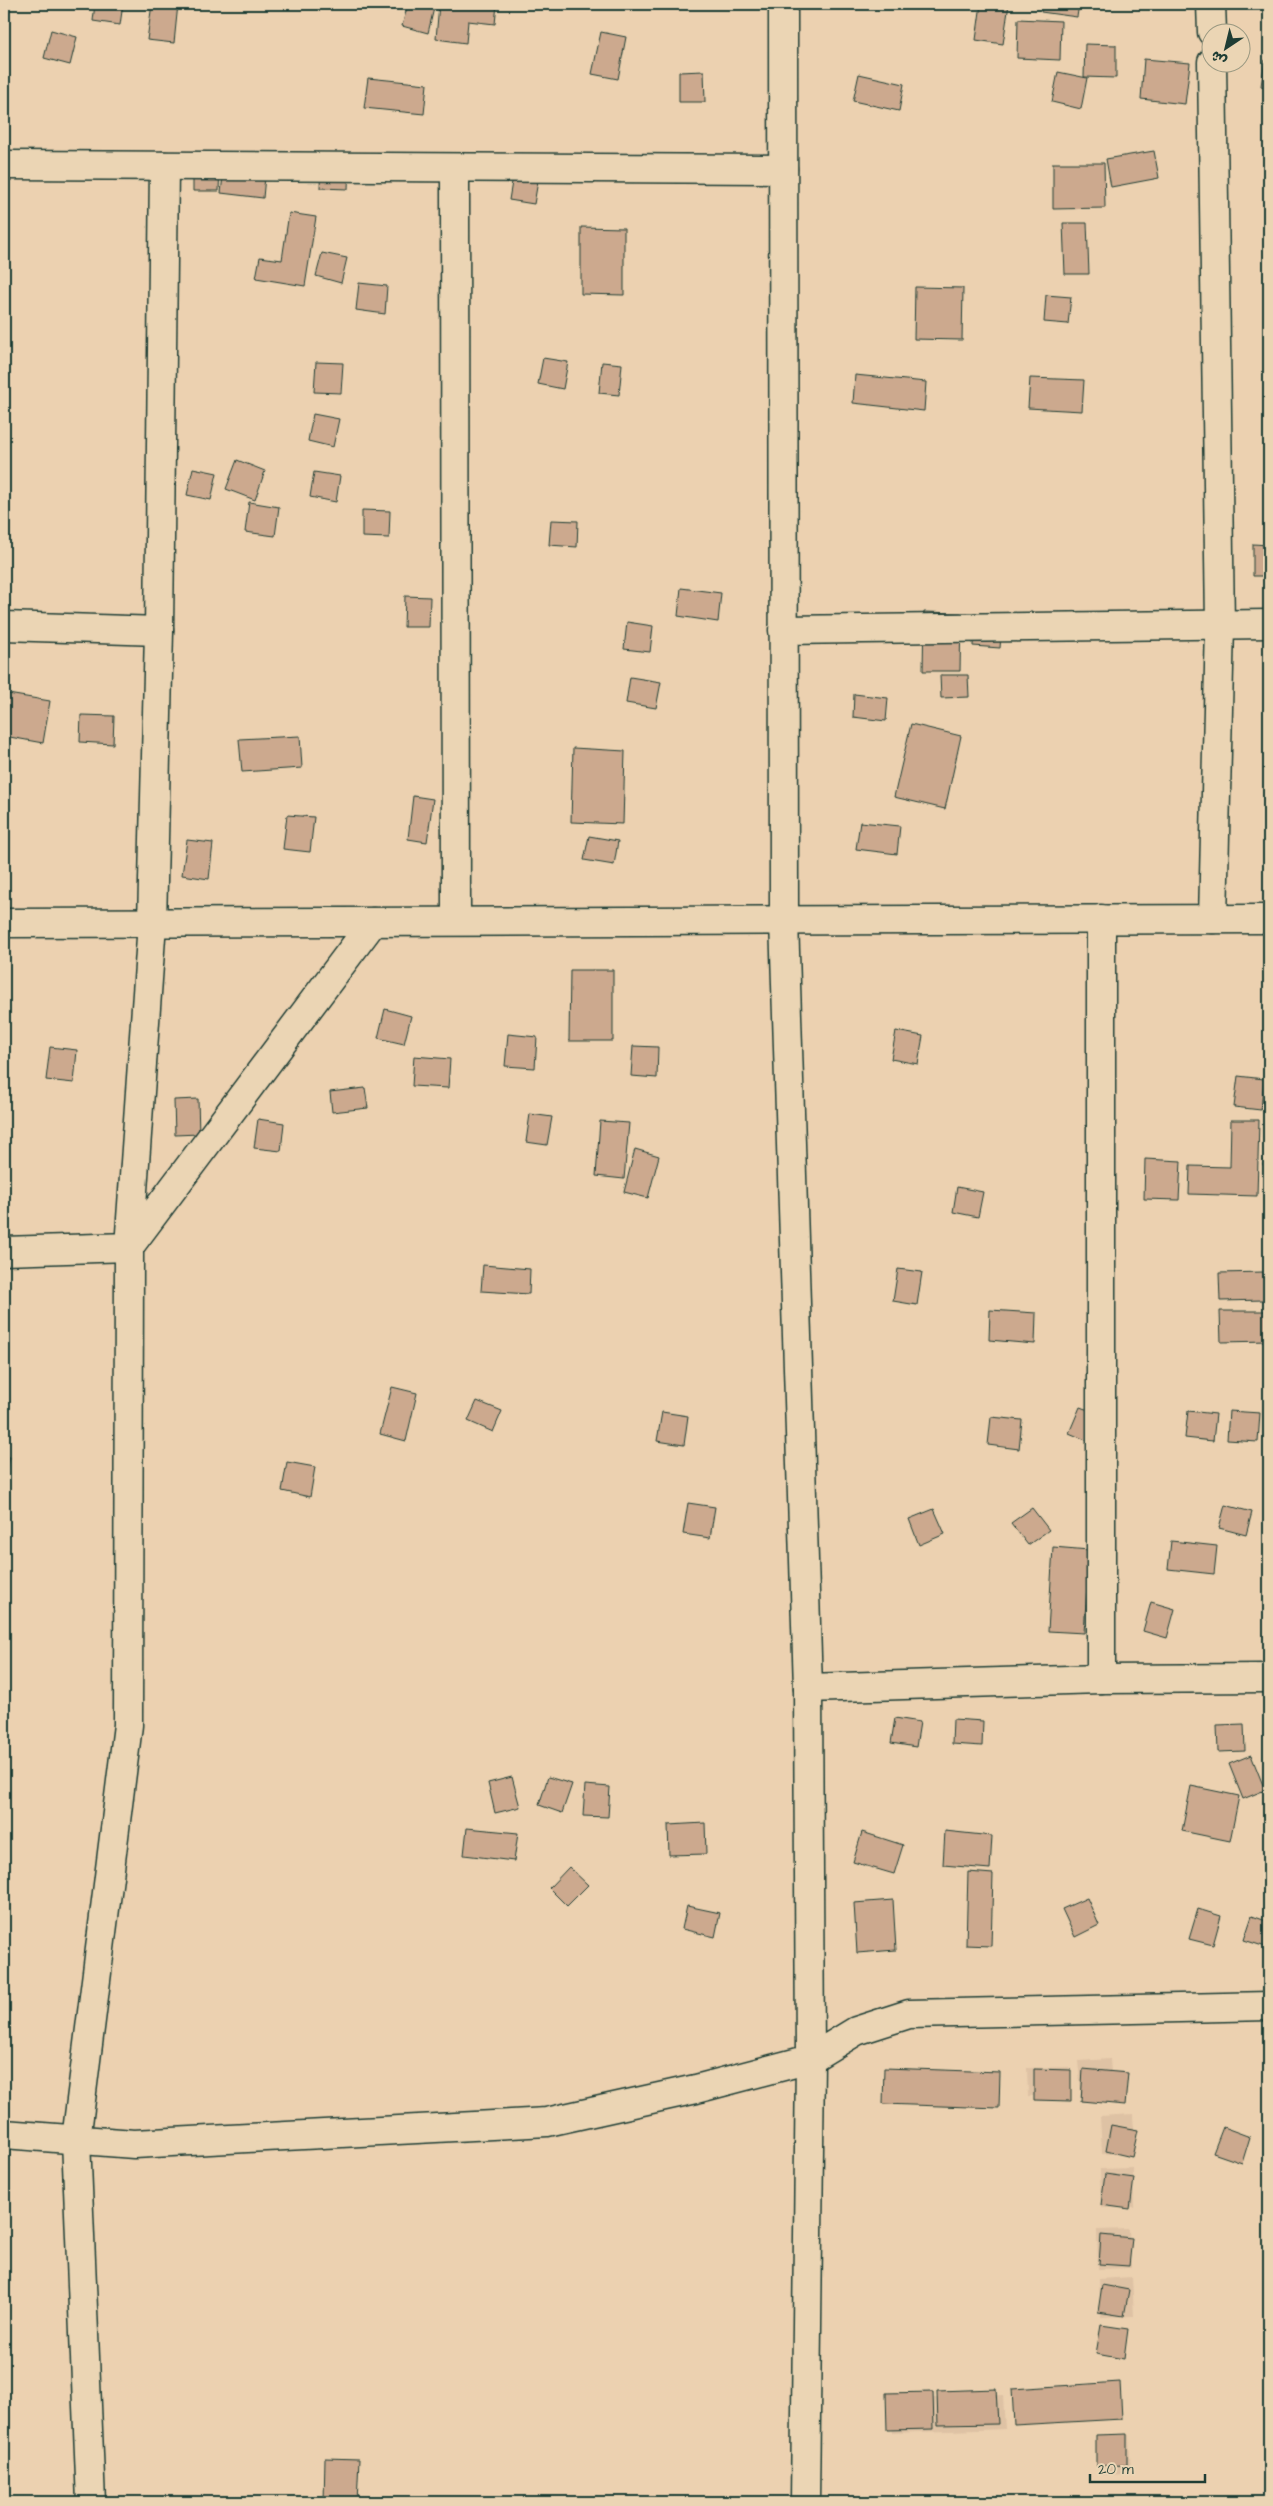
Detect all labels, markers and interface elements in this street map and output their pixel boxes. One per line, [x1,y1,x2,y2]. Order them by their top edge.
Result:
north arrow [1200,22,1250,72]
text: ش [1207,45,1231,70]
scale bar [1090,2451,1206,2483]
text: 20 m [1098,2459,1134,2480]

